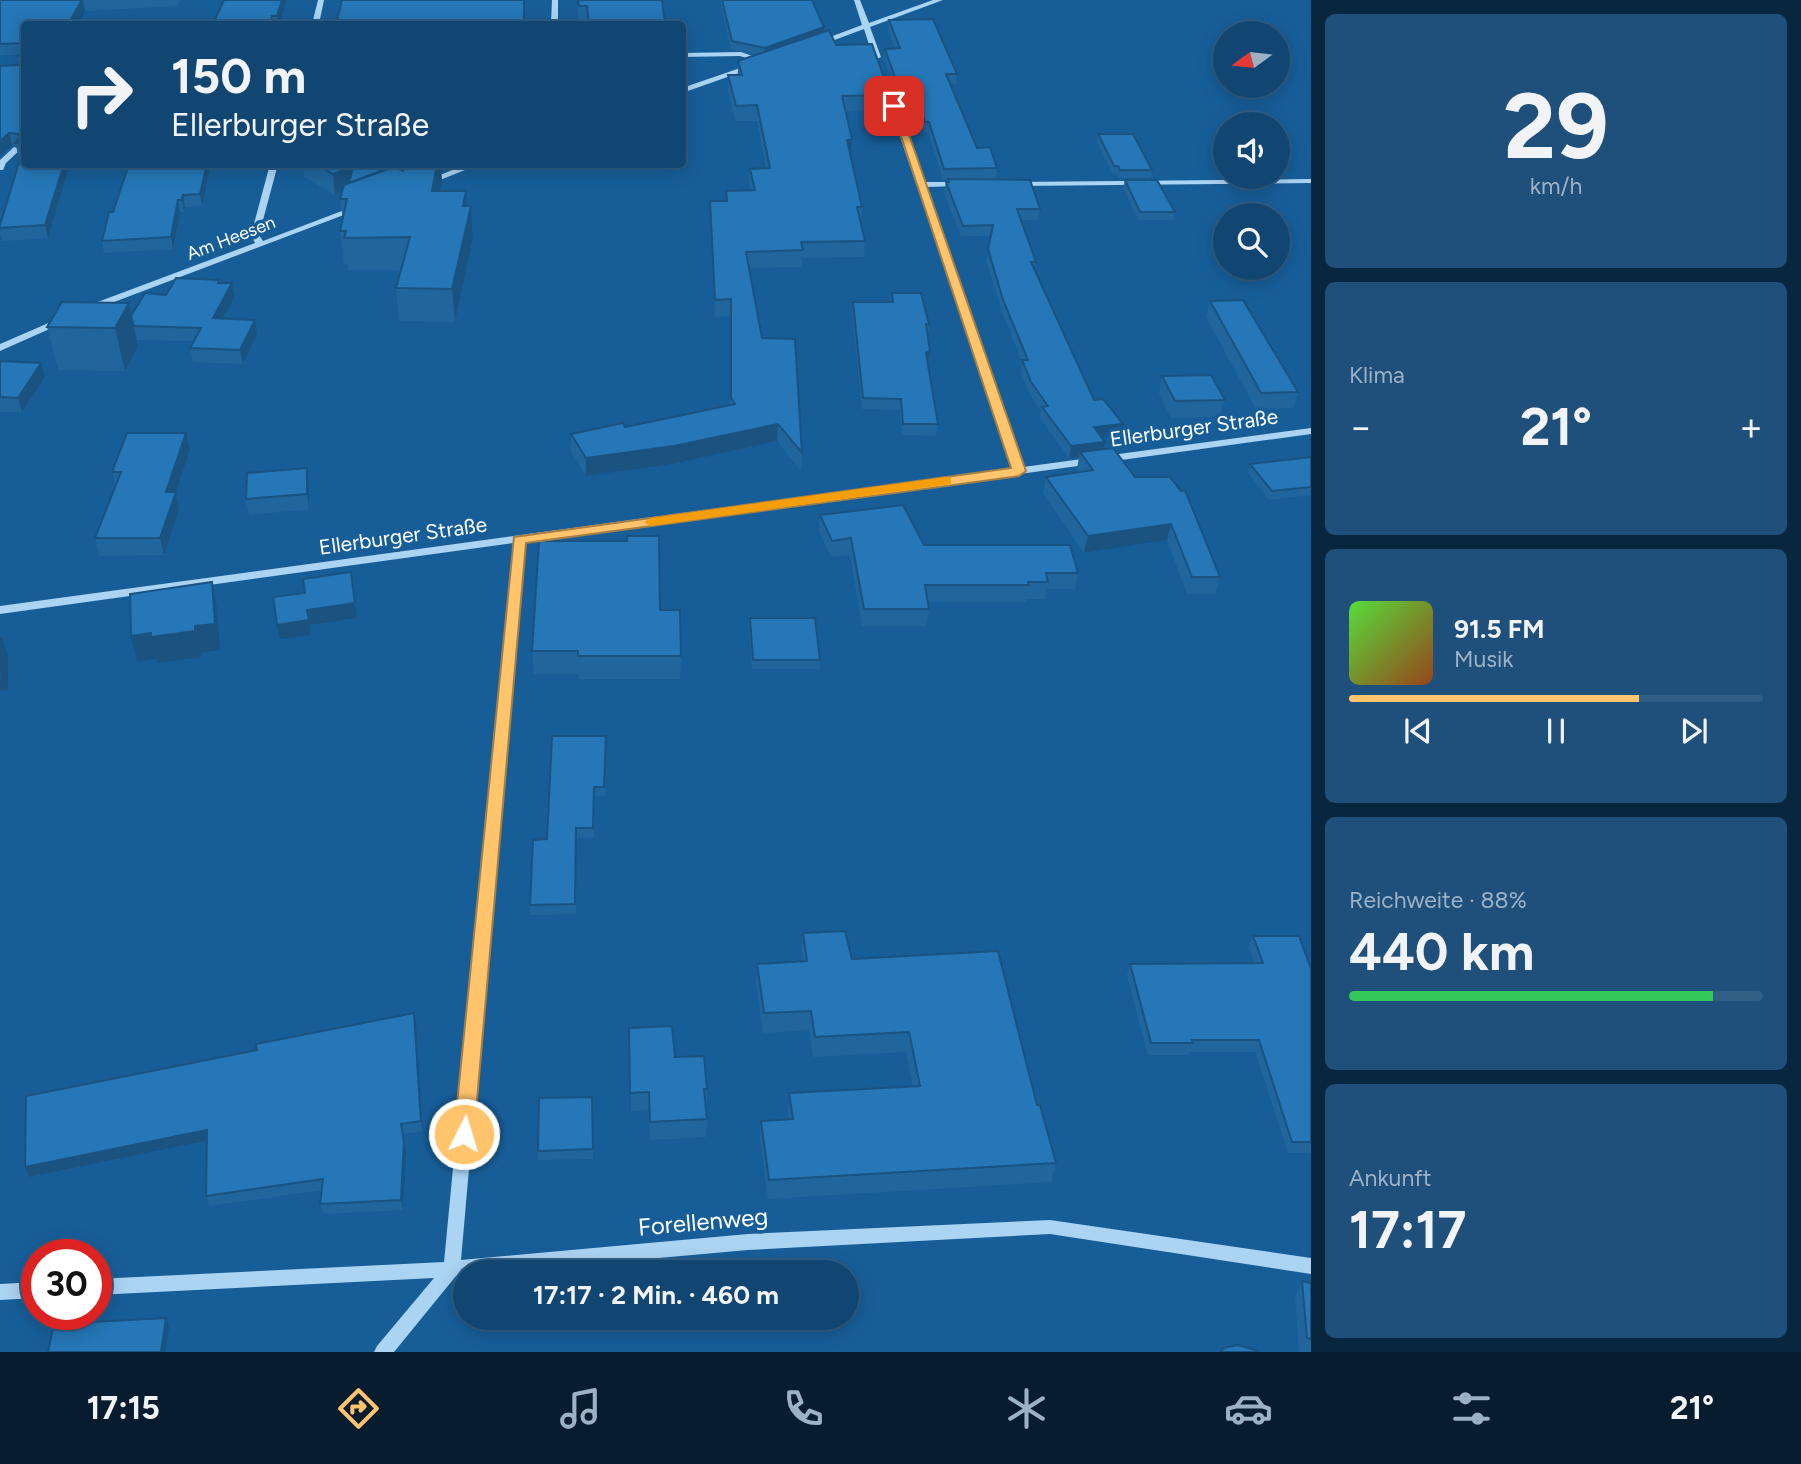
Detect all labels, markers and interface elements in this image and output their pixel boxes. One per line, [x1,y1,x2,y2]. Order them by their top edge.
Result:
north arrow [1213,21,1290,98]
map controls [1213,21,1290,280]
text: 150 m [171,46,306,105]
icon: right [56,49,147,140]
text: 29 [1503,72,1609,181]
pin [864,76,924,136]
icon: arrive [875,87,913,125]
text: Ellerburger Straße [171,106,429,144]
button: sound [1213,112,1290,189]
text: km/h [1530,172,1582,200]
button: search [1213,203,1290,280]
street label: Am Heesen [183,211,279,265]
text: Klima [1349,361,1405,389]
text: 21° [1520,396,1592,458]
street label: Ellerburger Straße [1108,403,1280,452]
text: − [1349,404,1373,450]
text: + [1739,404,1763,450]
street label: Ellerburger Straße [317,511,489,560]
text: 91.5 FM [1454,613,1544,645]
text: Musik [1454,645,1514,673]
icon: previous [1399,712,1437,750]
icon: pause [1537,712,1575,750]
icon: next [1675,712,1713,750]
text: Reichweite · 88% [1349,886,1527,914]
text: 440 km [1349,921,1534,983]
position arrow [427,1097,501,1171]
text: Ankunft [1349,1164,1431,1192]
text: 17:17 [1349,1199,1466,1261]
street label: Forellenweg [637,1201,769,1242]
speed limit sign: 30 [21,1239,112,1330]
text: 17:17 · 2 Min. · 460 m [533,1279,779,1311]
icon: directions [334,1384,383,1433]
icon: music [556,1384,605,1433]
icon: phone [779,1384,828,1433]
icon: climate [1002,1384,1051,1433]
icon: car [1224,1384,1273,1433]
icon: filters [1447,1384,1496,1433]
text: 17:15 [87,1389,160,1427]
text: 21° [1670,1389,1714,1427]

